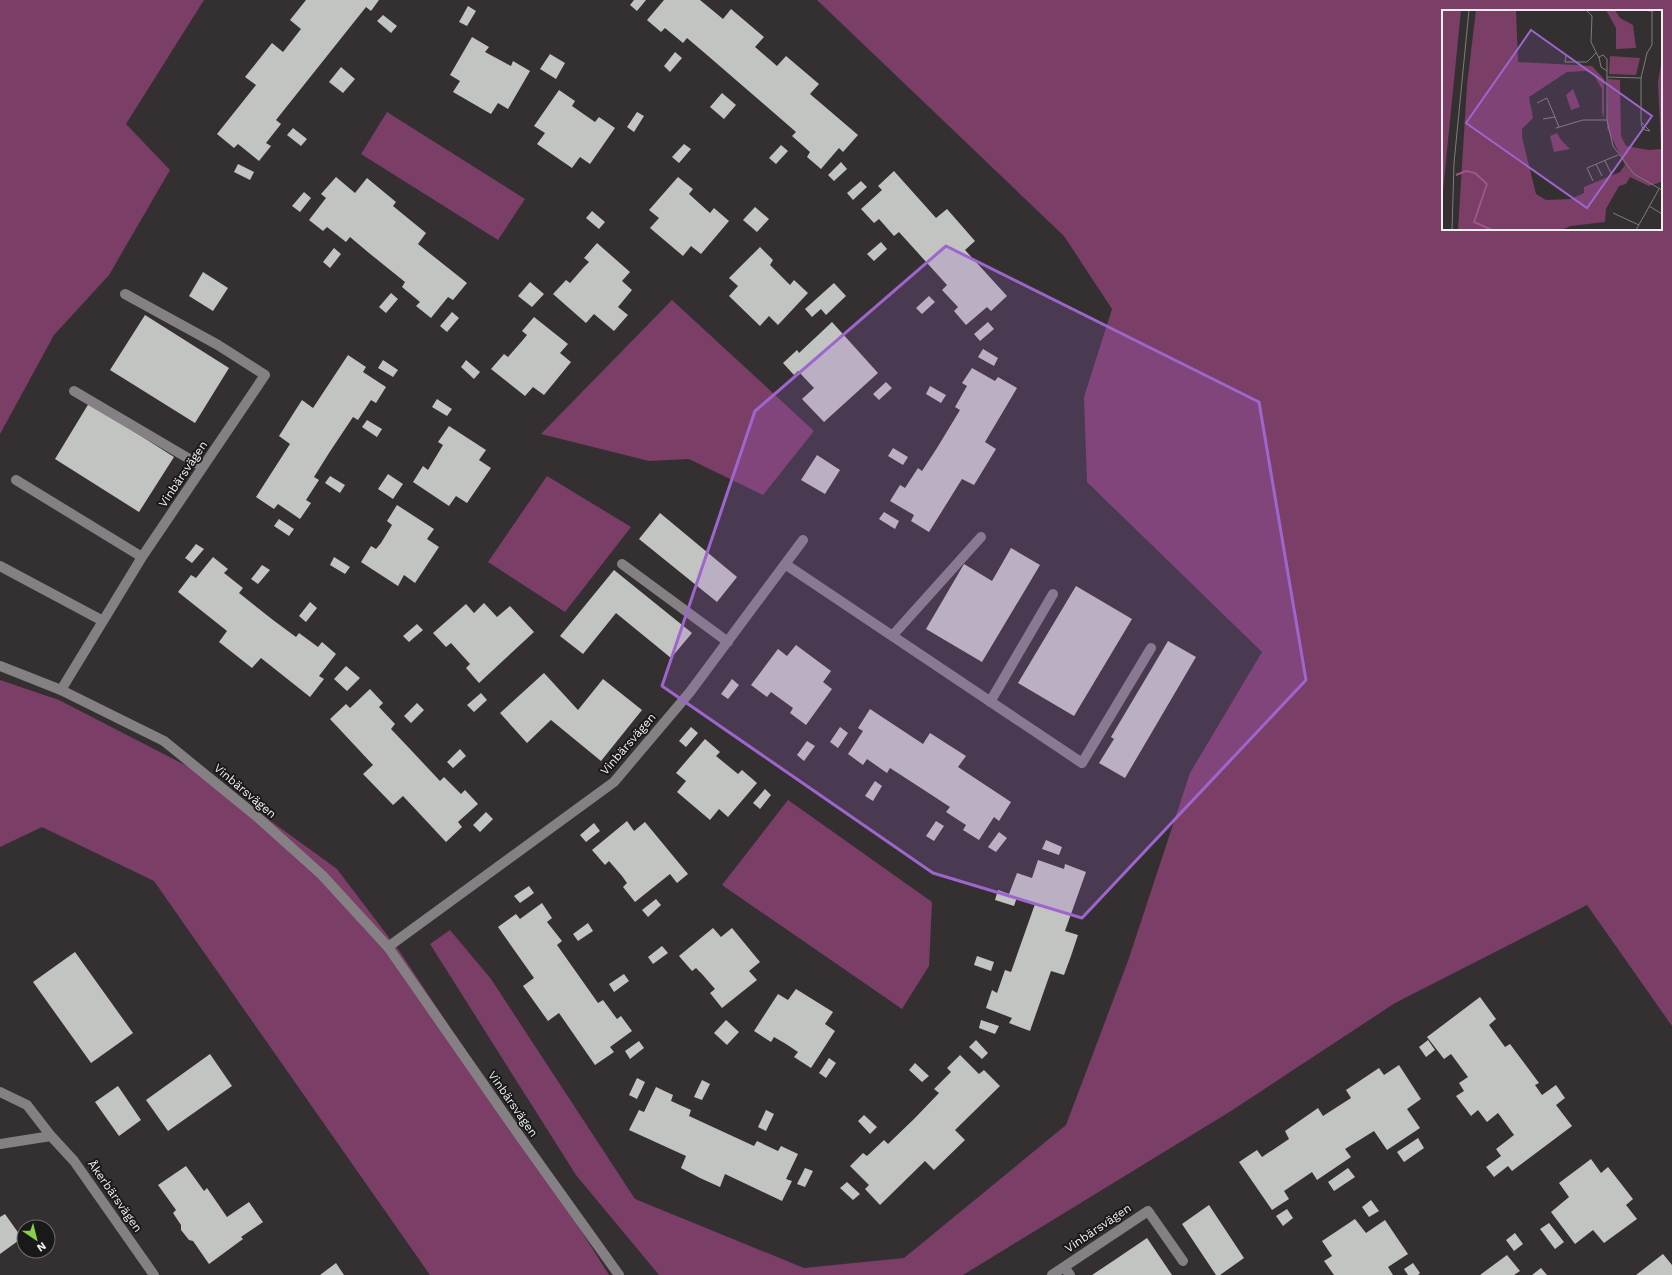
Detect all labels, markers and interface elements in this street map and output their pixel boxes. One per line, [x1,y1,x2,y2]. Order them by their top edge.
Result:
inset map [1442,10,1662,230]
street label: Vinbärsvägen [156,438,210,510]
street label: Vinbärsvägen [597,710,659,778]
street label: Vinbärsvägen [211,761,279,821]
street label: Vinbärsvägen [485,1068,541,1140]
street label: Åkerbärsvägen [85,1157,145,1235]
street label: Vinbärsvägen [1062,1201,1134,1255]
north arrow [16,1219,56,1259]
text: N [34,1239,49,1254]

